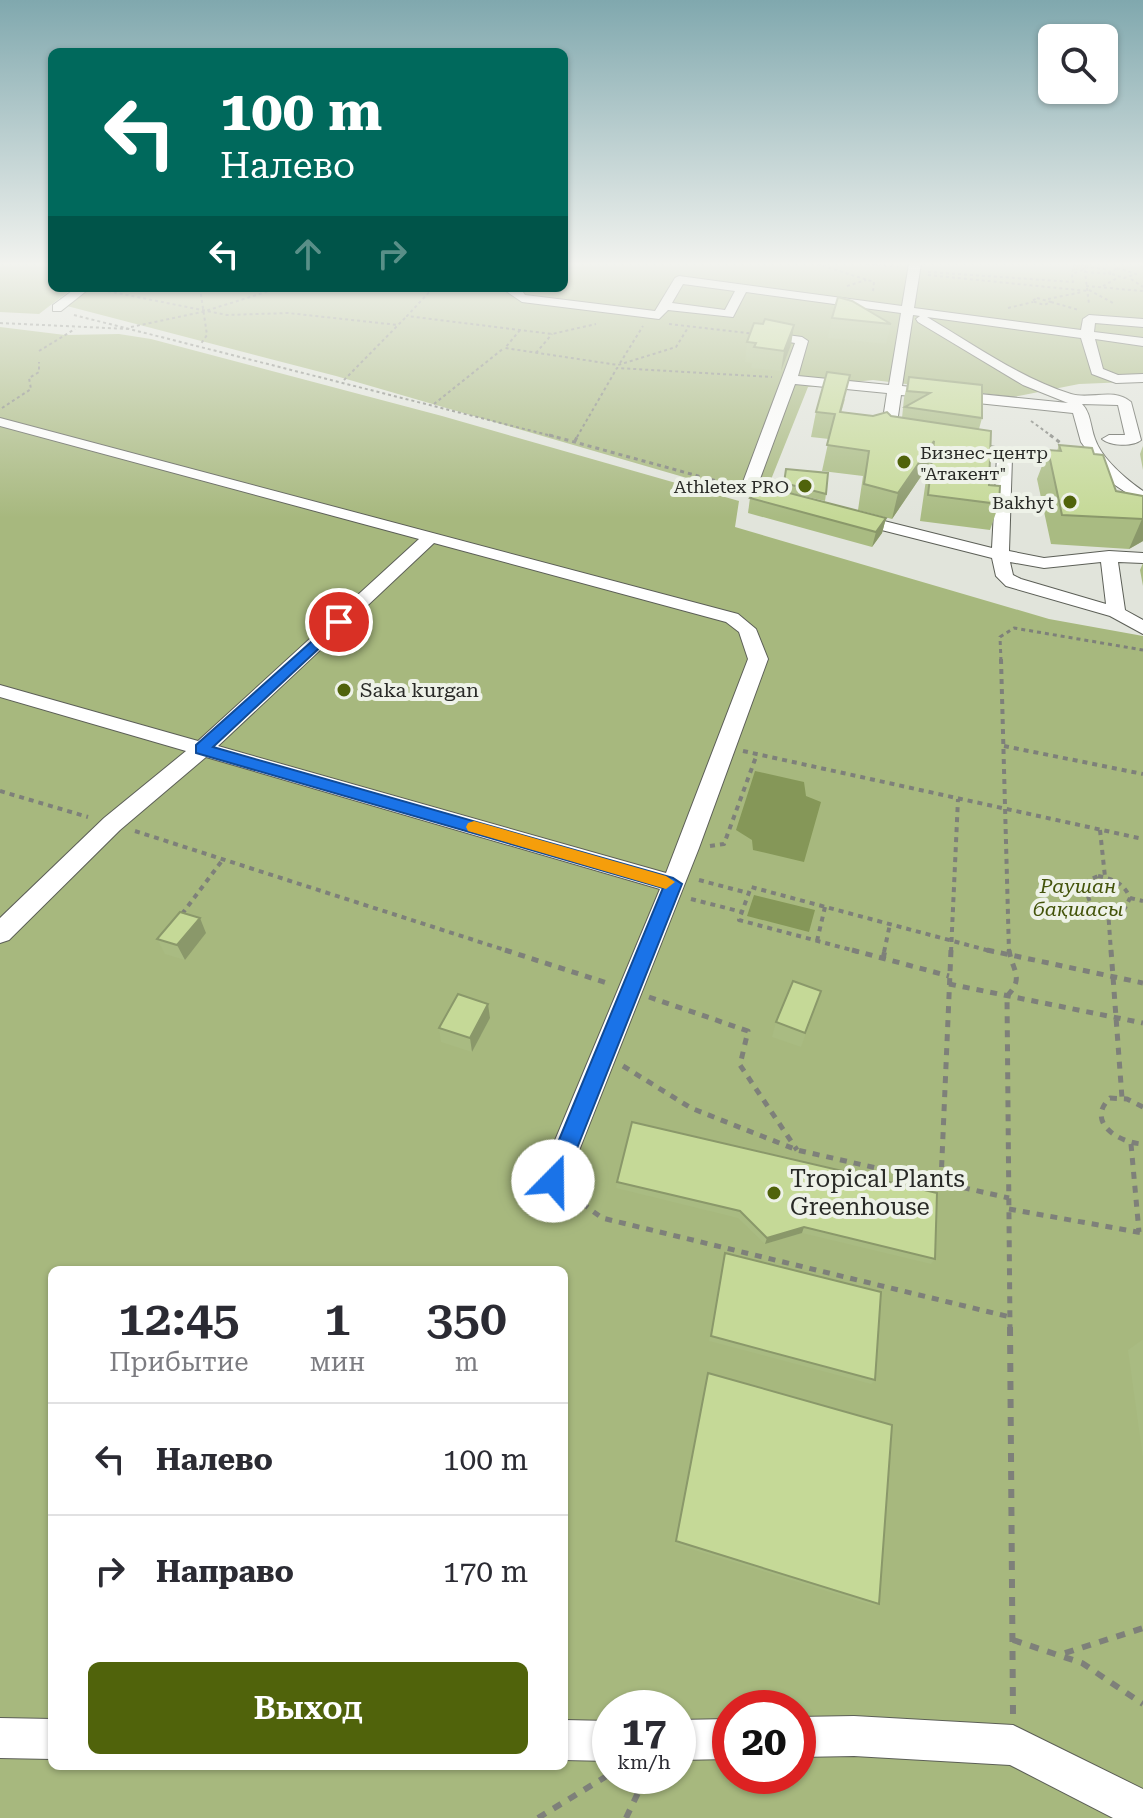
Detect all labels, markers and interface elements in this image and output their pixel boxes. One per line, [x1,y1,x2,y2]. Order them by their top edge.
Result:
map controls [1038,24,1118,104]
button: search [1038,24,1118,104]
text: 100 m [220,78,382,144]
icon: left [88,80,192,184]
text: Налево [220,145,355,187]
icon: left [202,232,246,276]
icon: ahead [286,232,330,276]
icon: right [370,232,414,276]
place label: Бизнес-центр "Атакент" [920,442,1048,484]
marker: Бизнес-центр "Атакент" [895,453,913,471]
place label: Athletex PRO [674,476,789,497]
marker: Athletex PRO [796,477,814,495]
place label: Bakhyt [992,492,1054,513]
marker: Bakhyt [1061,493,1079,511]
pin [305,588,373,656]
icon: arrive [317,600,361,644]
place label: Saka kurgan [360,678,479,702]
marker: Saka kurgan [335,681,353,699]
park label: Раушан бақшасы [1033,874,1123,921]
position arrow [511,1139,595,1223]
place label: Tropical Plants Greenhouse [790,1165,965,1221]
marker: Tropical Plants Greenhouse [765,1184,783,1202]
text: 12:45 [118,1291,240,1347]
text: 1 [324,1291,351,1347]
text: 350 [426,1291,507,1347]
text: Прибытие [109,1347,249,1377]
text: мин [310,1347,365,1377]
text: m [455,1347,478,1377]
icon: left [88,1437,132,1481]
text: Налево [156,1442,273,1477]
text: 100 m [443,1442,528,1477]
icon: right [88,1549,132,1593]
text: Направо [156,1554,294,1589]
text: 170 m [443,1554,528,1589]
button: Выход [88,1662,528,1754]
speed limit sign: 20 [712,1690,816,1794]
text: 17 [622,1708,666,1755]
text: km/h [617,1750,671,1774]

